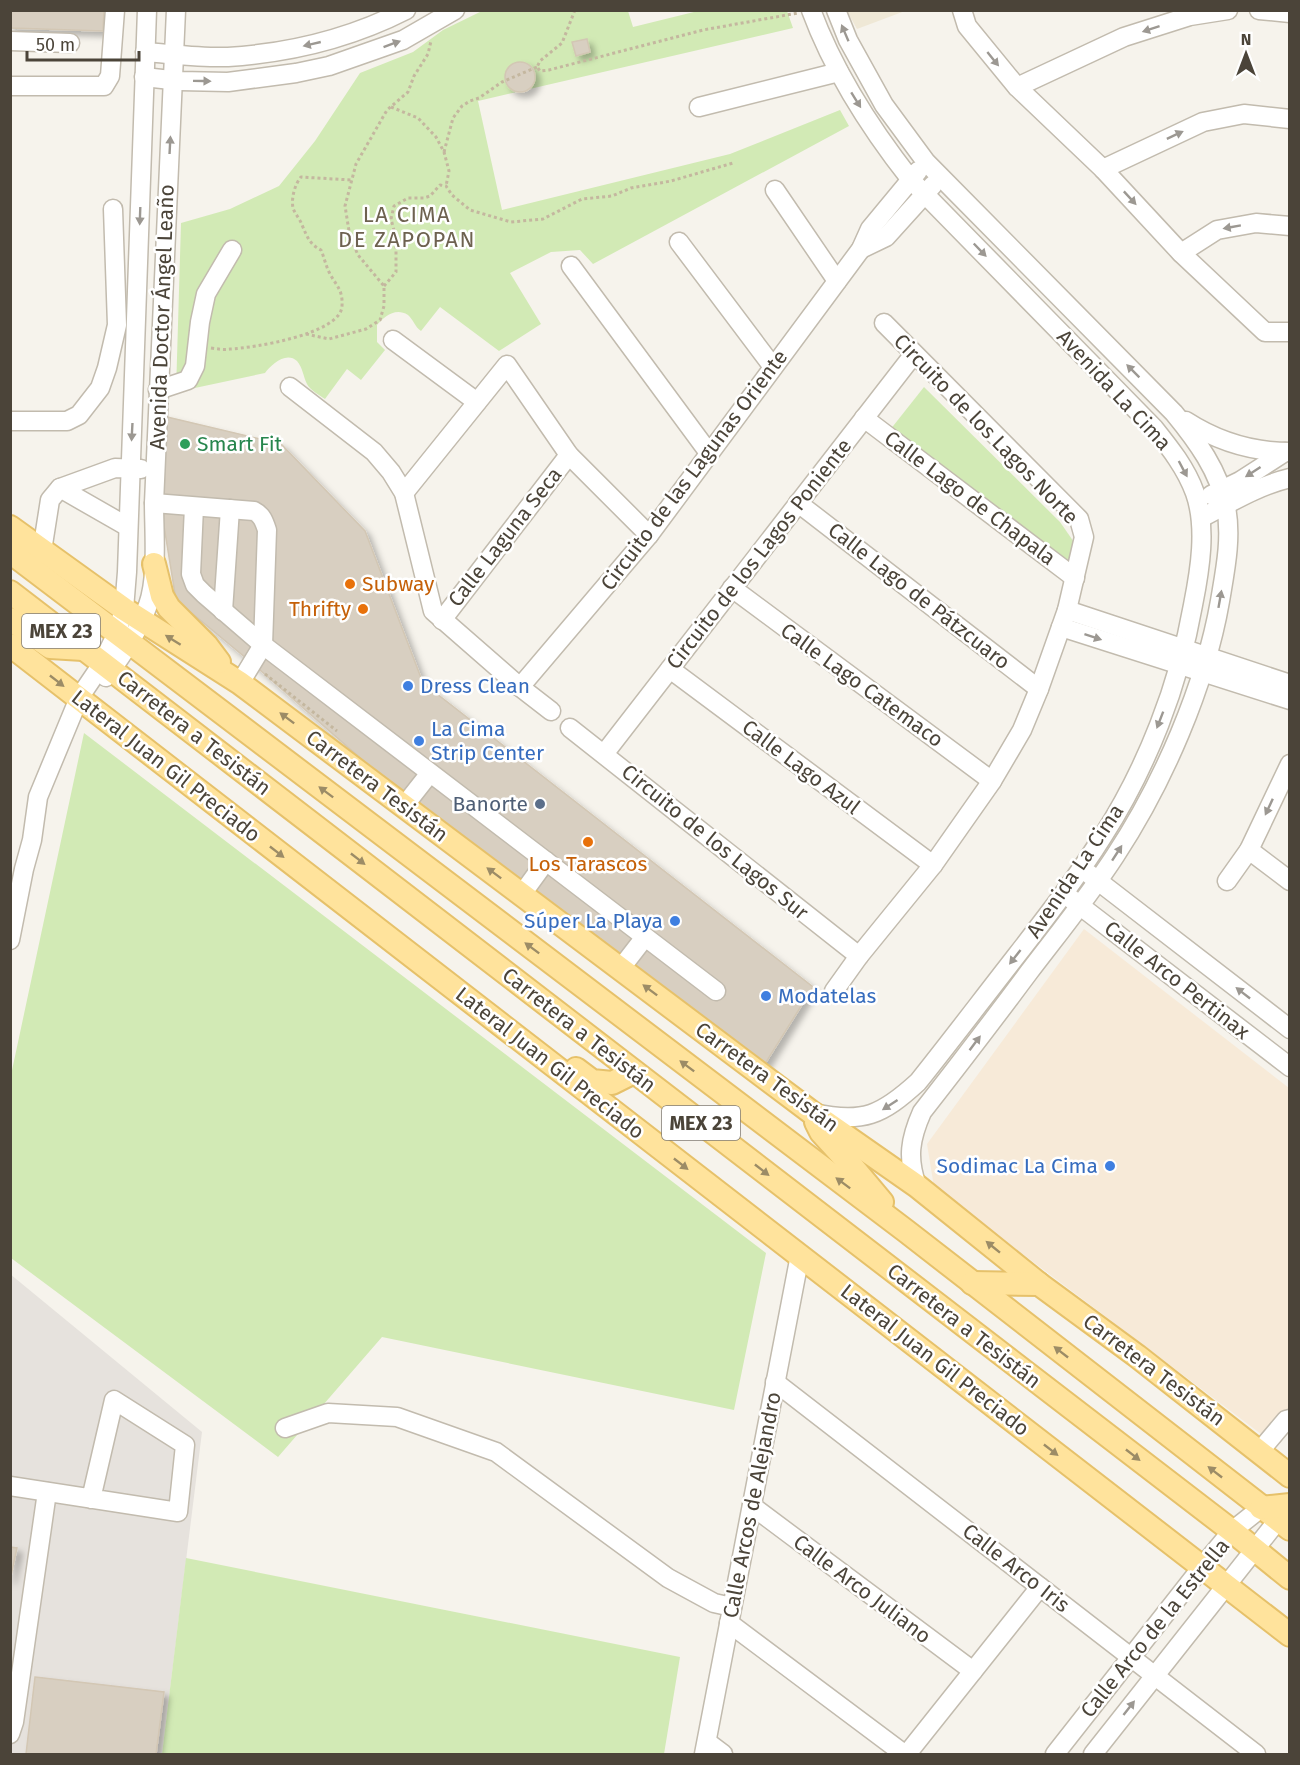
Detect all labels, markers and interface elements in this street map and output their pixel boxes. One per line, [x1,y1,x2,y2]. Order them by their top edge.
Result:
one-way arrow [840,23,850,41]
scale bar [27,24,140,62]
one-way arrow [1142,24,1160,34]
north arrow [1216,24,1276,84]
text: N [1241,30,1251,49]
text: 50 m [36,34,75,56]
one-way arrow [383,38,401,48]
one-way arrow [303,40,321,50]
one-way arrow [987,51,1000,67]
one-way arrow [193,76,212,86]
one-way arrow [850,92,861,108]
one-way arrow [1167,130,1185,140]
one-way arrow [165,135,174,154]
street label: Avenida Doctor Ángel Leaño [144,184,180,450]
one-way arrow [1123,190,1137,205]
district label: LA CIMA DE ZAPOPAN [338,201,476,253]
one-way arrow [135,206,144,225]
one-way arrow [1222,223,1241,232]
one-way arrow [972,242,986,256]
street label: Avenida La Cima [1051,324,1177,456]
street label: Circuito de los Lagos Norte [888,328,1084,530]
street label: Circuito de las Lagunas Oriente [595,344,793,596]
one-way arrow [1126,364,1140,379]
one-way arrow [127,422,137,441]
street label: Calle Lago de Chapala [879,425,1061,571]
place label: Smart Fit [197,431,283,457]
street label: Circuito de los Lagos Poniente [661,433,857,675]
marker: Smart Fit [178,437,192,451]
one-way arrow [1178,461,1188,478]
street label: Calle Laguna Seca [442,462,568,612]
one-way arrow [1245,466,1261,477]
street label: Calle Lago de Pátzcuaro [823,517,1015,675]
place label: Subway [362,571,435,597]
marker: Subway [343,577,357,591]
one-way arrow [1216,590,1225,609]
place label: Thrifty [289,596,352,622]
marker: Thrifty [356,602,370,616]
road number: MEX 23 [22,614,100,648]
street label: Calle Lago Catemaco [776,617,948,753]
one-way arrow [1084,633,1102,642]
one-way arrow [164,635,181,646]
street label: Carretera a Tesistán [112,665,276,801]
place label: Dress Clean [420,673,530,699]
one-way arrow [49,675,64,687]
marker: Dress Clean [401,679,415,693]
street label: Lateral Juan Gil Preciado [66,684,266,848]
one-way arrow [1155,711,1164,729]
one-way arrow [280,712,296,724]
street label: Calle Lago Azul [737,714,865,820]
place label: La Cima Strip Center [431,716,544,766]
street label: Carretera Tesistán [301,724,453,848]
marker: La Cima Strip Center [412,734,426,748]
street label: Circuito de los Lagos Sur [616,759,814,925]
one-way arrow [319,786,335,798]
place label: Banorte [452,791,528,817]
marker: Banorte [533,797,547,811]
street label: Avenida La Cima [1021,799,1129,943]
one-way arrow [1265,799,1274,816]
marker: Los Tarascos [581,835,595,849]
one-way arrow [270,845,285,857]
one-way arrow [1111,845,1122,861]
place label: Los Tarascos [529,851,648,877]
one-way arrow [350,853,365,865]
one-way arrow [486,867,502,879]
place label: Súper La Playa [524,908,663,934]
marker: Súper La Playa [668,914,682,928]
street label: Calle Arco Pertinax [1099,915,1256,1045]
one-way arrow [524,941,540,954]
one-way arrow [1009,949,1022,965]
street label: Carretera a Tesistán [497,962,661,1098]
street label: Lateral Juan Gil Preciado [450,981,650,1145]
place label: Modatelas [778,983,877,1009]
one-way arrow [642,984,658,996]
one-way arrow [1236,988,1251,1000]
marker: Modatelas [759,989,773,1003]
street label: Carretera Tesistán [690,1016,844,1138]
one-way arrow [969,1036,981,1052]
one-way arrow [680,1060,695,1072]
one-way arrow [881,1099,898,1110]
road number: MEX 23 [662,1106,740,1140]
place label: Sodimac La Cima [936,1153,1098,1179]
one-way arrow [673,1157,689,1170]
marker: Sodimac La Cima [1103,1159,1117,1173]
one-way arrow [754,1164,770,1176]
one-way arrow [835,1177,851,1190]
one-way arrow [985,1241,1001,1254]
street label: Carretera a Tesistán [882,1258,1046,1394]
street label: Lateral Juan Gil Preciado [835,1278,1035,1442]
street label: Carretera Tesistán [1078,1308,1230,1432]
one-way arrow [1053,1346,1069,1359]
street label: Calle Arcos de Alejandro [717,1390,787,1620]
one-way arrow [1043,1444,1059,1457]
one-way arrow [1125,1449,1141,1462]
one-way arrow [1207,1465,1223,1478]
street label: Calle Arco Iris [957,1518,1075,1618]
street label: Calle Arco Juliano [788,1529,936,1649]
street label: Calle Arco de la Estrella [1075,1533,1235,1723]
one-way arrow [1122,1701,1134,1716]

